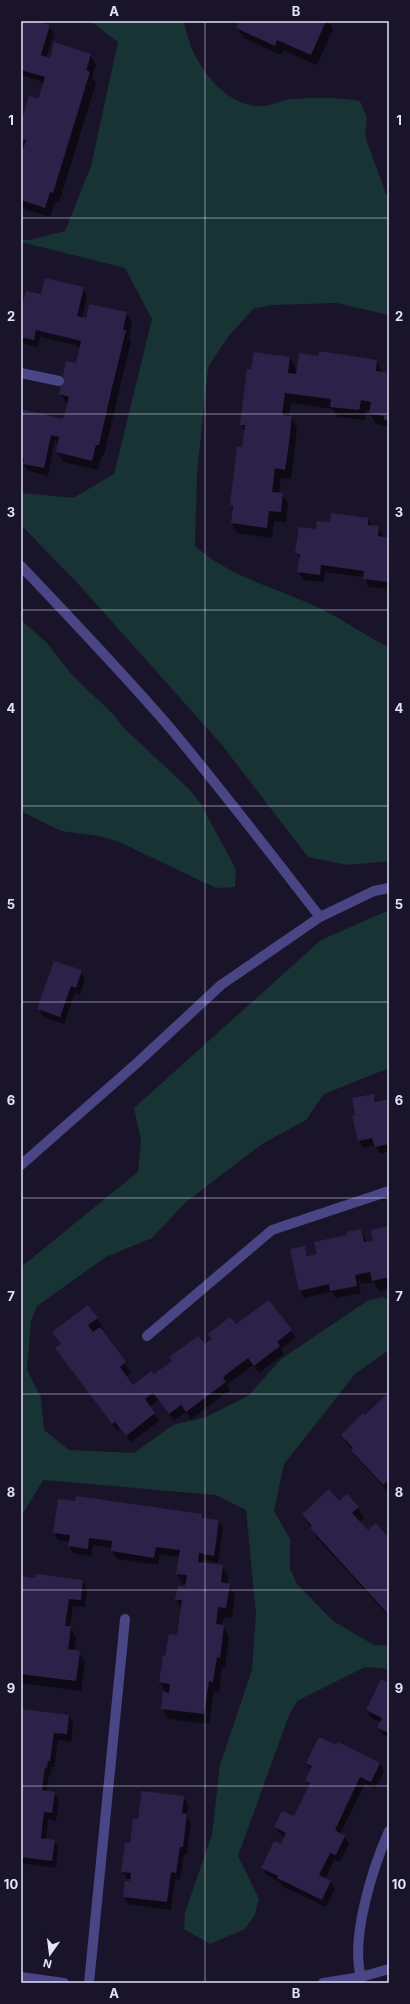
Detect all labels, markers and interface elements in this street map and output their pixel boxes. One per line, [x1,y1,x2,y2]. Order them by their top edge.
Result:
text: A [109,3,119,19]
text: B [292,3,301,19]
text: 1 [8,112,14,128]
text: 1 [396,112,402,128]
text: 2 [7,308,15,324]
text: 2 [395,308,403,324]
text: 3 [7,504,15,520]
text: 3 [395,504,403,520]
text: 4 [7,700,16,716]
text: 4 [395,700,404,716]
text: 5 [7,896,15,912]
text: 5 [395,896,403,912]
text: 6 [7,1092,15,1108]
text: 6 [395,1092,403,1108]
text: 7 [7,1288,15,1304]
text: 7 [395,1288,403,1304]
text: 8 [7,1484,15,1500]
text: 8 [395,1484,403,1500]
text: 9 [7,1680,15,1696]
text: 9 [395,1680,403,1696]
text: 10 [4,1876,18,1892]
text: 10 [392,1876,406,1892]
north arrow [30,1934,70,1974]
text: N [42,1956,53,1972]
text: A [109,1985,119,2001]
text: B [292,1985,301,2001]

